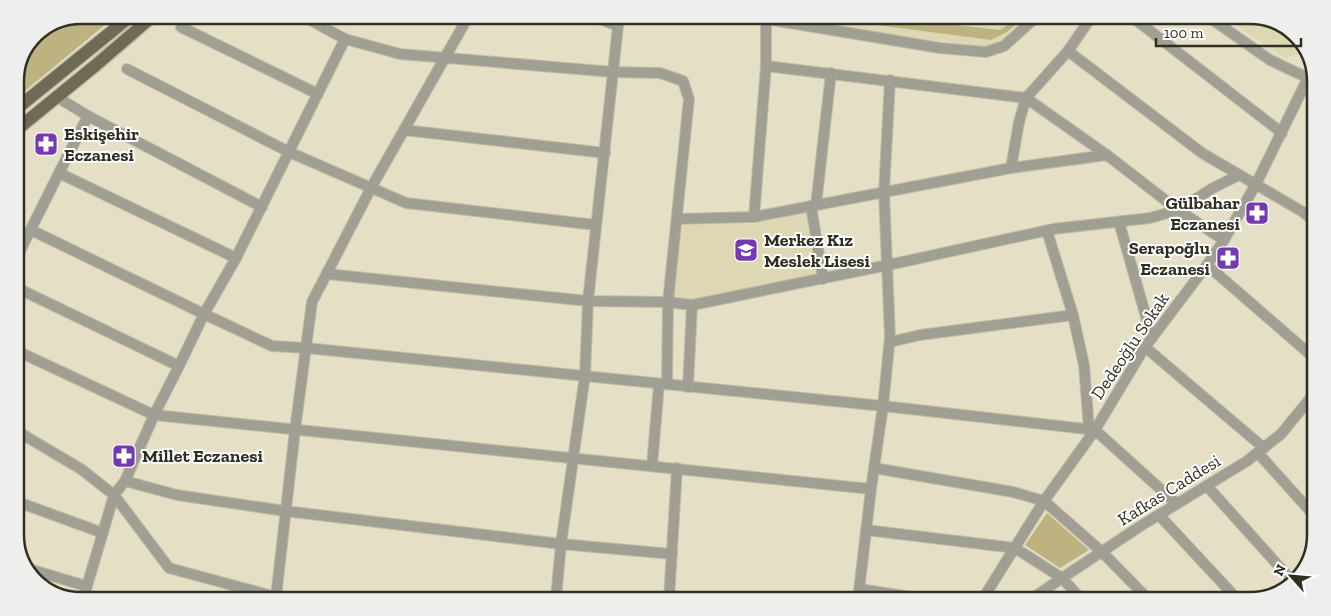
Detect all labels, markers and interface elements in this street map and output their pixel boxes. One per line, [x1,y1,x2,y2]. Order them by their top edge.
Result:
scale bar [1156,15,1301,47]
text: 100 m [1164,24,1203,42]
place label: Eskişehir Eczanesi [64,123,139,166]
pharmacy icon: Eskişehir Eczanesi [33,131,59,157]
place label: Gülbahar Eczanesi [1166,192,1241,235]
pharmacy icon: Gülbahar Eczanesi [1244,200,1270,226]
place label: Merkez Kız Meslek Lisesi [764,229,871,272]
school or university icon: Merkez Kız Meslek Lisesi [733,237,759,263]
place label: Serapoğlu Eczanesi [1129,237,1211,280]
pharmacy icon: Serapoğlu Eczanesi [1215,245,1241,271]
street label: Dedeoğlu Sokak [1086,288,1174,403]
pharmacy icon: Millet Eczanesi [111,443,137,469]
place label: Millet Eczanesi [142,445,263,467]
street label: Kafkas Caddesi [1113,450,1225,530]
north arrow [1266,551,1316,601]
text: N [1270,561,1290,579]

